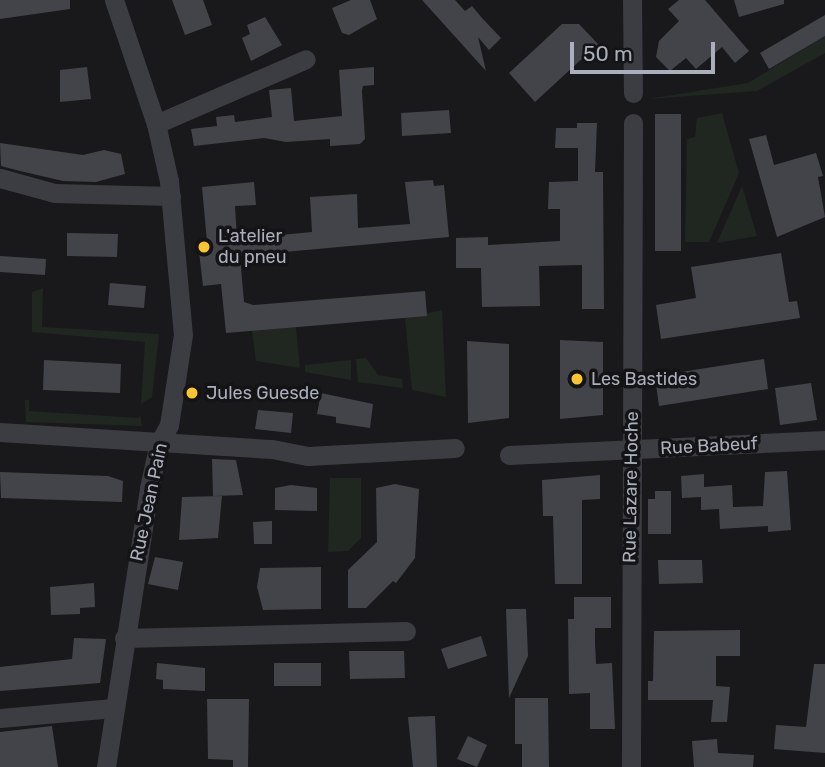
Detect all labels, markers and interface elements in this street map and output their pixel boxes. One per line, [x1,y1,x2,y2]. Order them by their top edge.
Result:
scale bar [573,28,718,72]
text: 50 m [583,41,633,66]
place label: L'atelier du pneu [218,226,287,268]
marker: L'atelier du pneu [196,239,212,255]
place label: Les Bastides [591,368,697,390]
marker: Les Bastides [569,371,585,387]
place label: Jules Guesde [206,382,319,404]
marker: Jules Guesde [184,385,200,401]
street label: Rue Lazare Hoche [619,411,643,563]
street label: Rue Babeuf [660,433,758,459]
street label: Rue Jean Pain [126,441,172,563]

